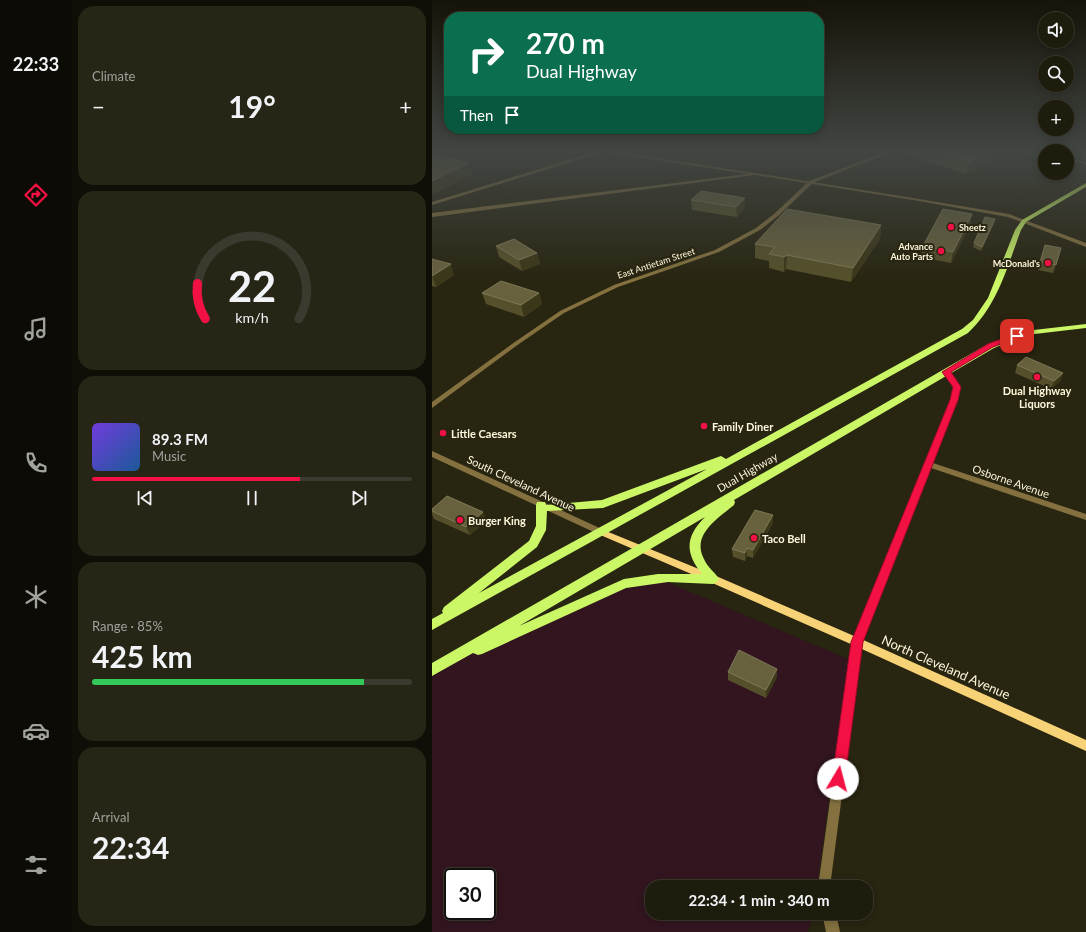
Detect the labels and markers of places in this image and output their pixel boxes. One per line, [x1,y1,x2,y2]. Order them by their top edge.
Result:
marker: Sheetz [946,222,956,232]
place label: Sheetz [959,222,986,233]
place label: Advance Auto Parts [889,241,933,262]
marker: Advance Auto Parts [936,246,946,256]
place label: McDonald's [993,258,1040,269]
marker: McDonald's [1043,258,1053,268]
pin [1000,319,1034,353]
marker: Dual Highway Liquors [1032,372,1042,382]
place label: Dual Highway Liquors [1003,384,1072,410]
place label: Family Diner [712,420,774,433]
marker: Family Diner [699,421,709,431]
place label: Little Caesars [451,427,517,440]
marker: Little Caesars [438,428,448,438]
place label: Burger King [468,514,526,527]
marker: Burger King [455,515,465,525]
place label: Taco Bell [762,532,806,545]
marker: Taco Bell [749,533,759,543]

